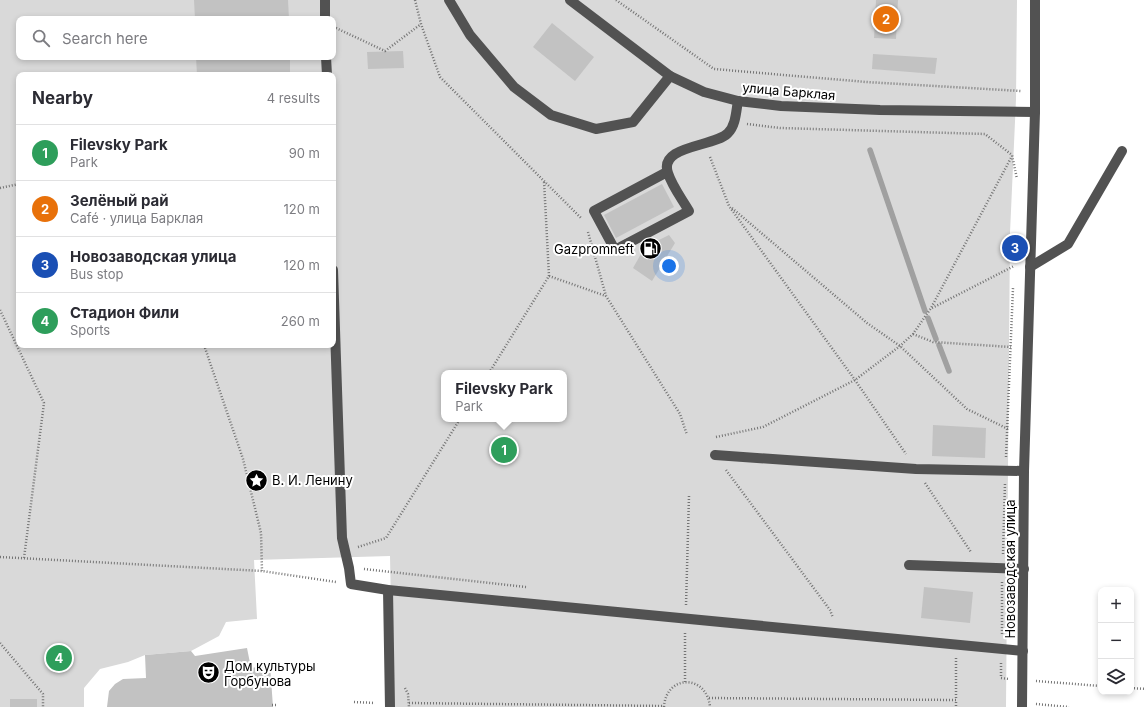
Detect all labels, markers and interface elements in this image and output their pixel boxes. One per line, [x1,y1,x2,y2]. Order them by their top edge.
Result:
pin: 2 [873,4,899,34]
search box [16,16,336,60]
icon: search [30,27,52,49]
text: Search here [62,29,148,48]
street label: улица Барклая [742,79,836,103]
text: Nearby [32,88,93,108]
text: 4 results [267,90,320,106]
text: Filevsky Park [70,135,168,154]
text: 1 [42,145,48,161]
text: 90 m [289,145,320,161]
text: Park [70,154,98,170]
text: Зелёный рай [70,191,169,210]
text: 2 [41,201,49,217]
text: 120 m [284,201,320,217]
text: Café · улица Барклая [70,210,203,226]
pin: 3 [1002,233,1028,263]
fuel station icon: Gazpromneft [637,236,663,262]
place label: Gazpromneft [554,241,634,257]
text: Новозаводская улица [70,247,236,266]
your location [659,256,679,276]
text: 3 [41,257,49,273]
text: 120 m [284,257,320,273]
text: Bus stop [70,266,123,282]
text: Стадион Фили [70,303,179,322]
text: 4 [41,313,49,329]
text: 260 m [281,313,320,329]
text: Sports [70,322,110,338]
popup [441,370,567,422]
text: Filevsky Park [455,379,553,398]
text: Park [455,398,483,414]
pin: 1 [491,435,517,465]
place icon: В. И. Ленину [244,467,270,493]
place label: В. И. Ленину [272,472,353,488]
street label: Новозаводская улица [1002,499,1018,639]
map controls [1098,587,1134,695]
button: + [1098,587,1134,623]
button: − [1098,623,1134,659]
pin: 4 [46,643,72,673]
place label: Дом культуры Горбунова [224,658,315,689]
button: layers [1098,659,1134,695]
theatre icon: Дом культуры Горбунова [195,660,221,686]

